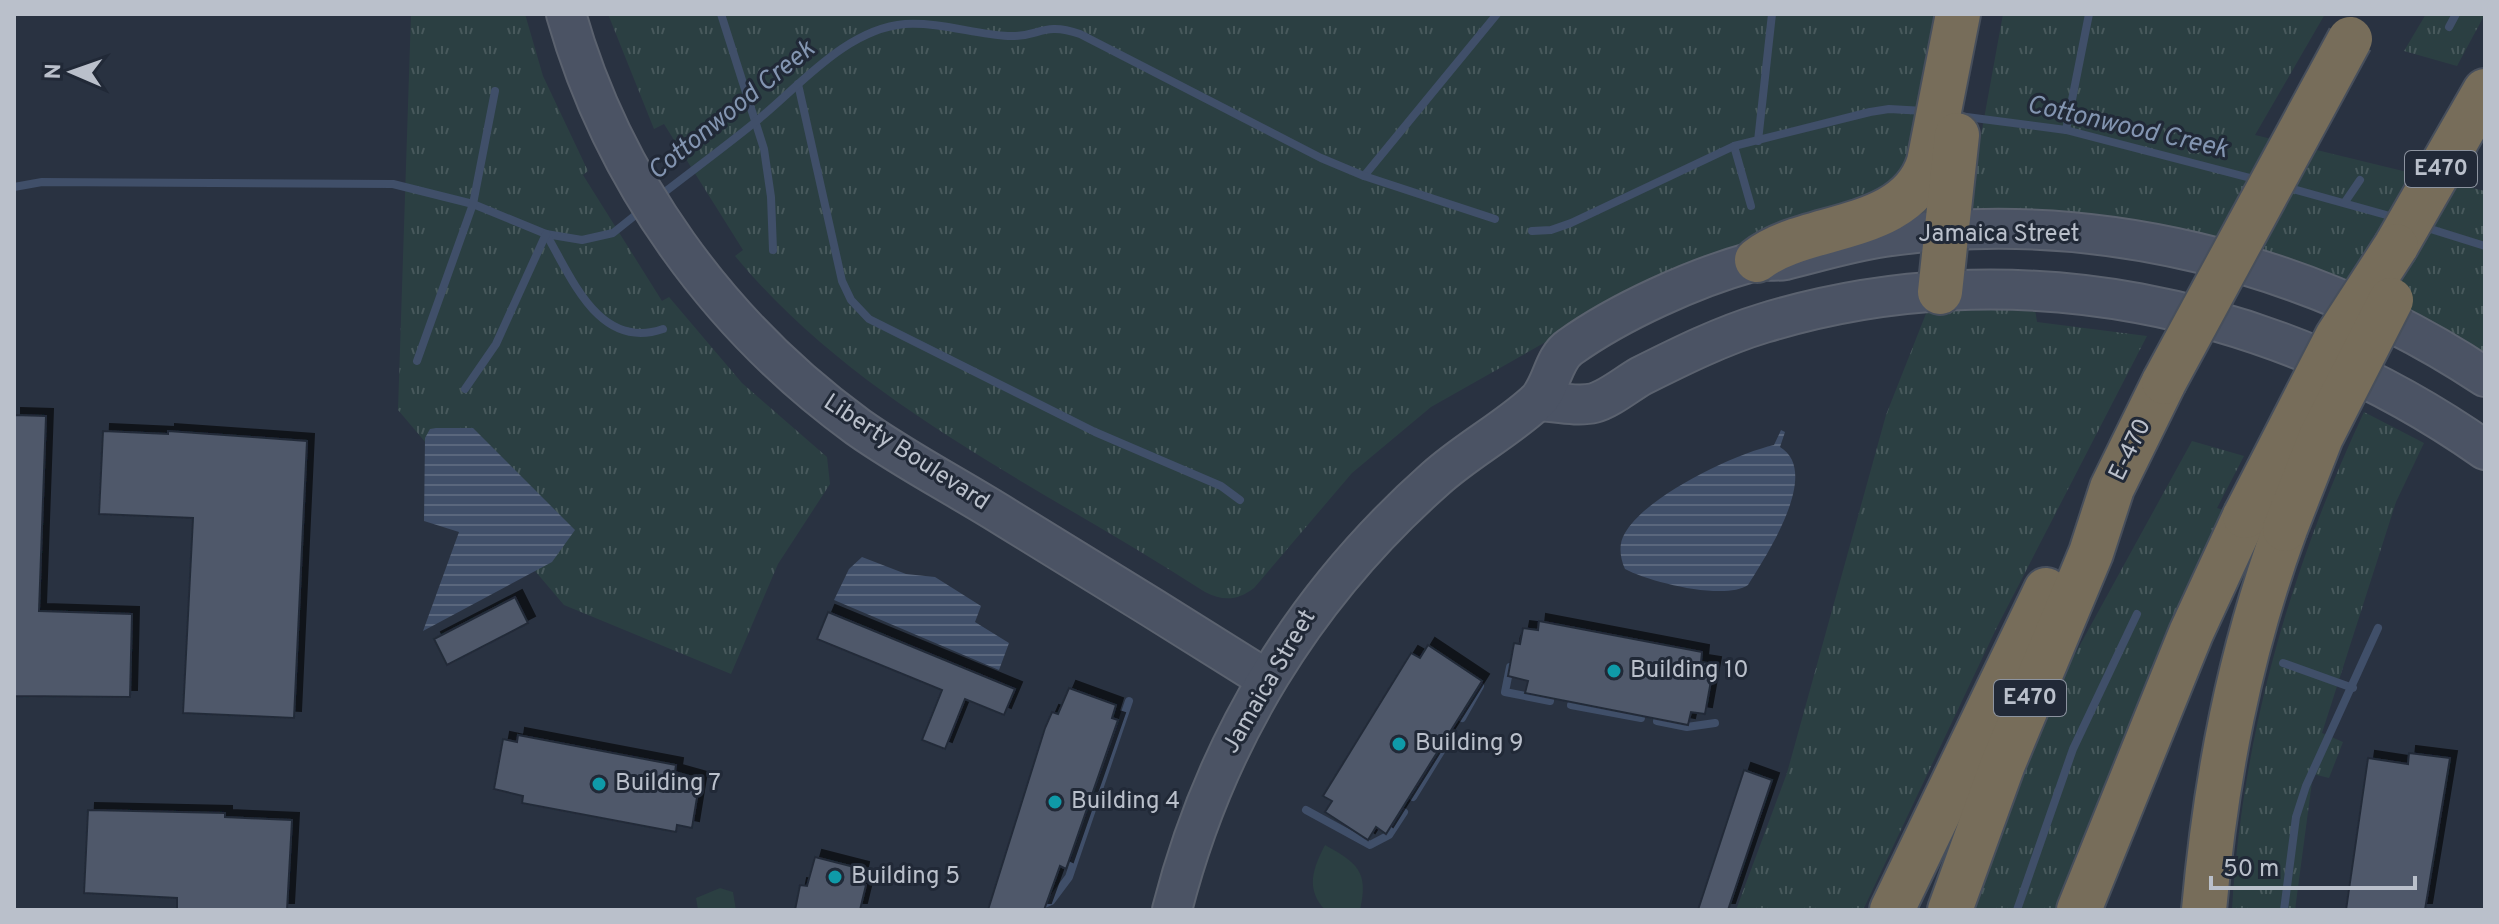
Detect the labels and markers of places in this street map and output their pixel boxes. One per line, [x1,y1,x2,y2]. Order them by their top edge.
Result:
place label: Building 10 [1630,656,1749,686]
marker: Building 10 [1605,662,1623,680]
place label: Building 9 [1415,729,1524,759]
marker: Building 9 [1390,735,1408,753]
place label: Building 7 [615,769,721,799]
marker: Building 7 [590,775,608,793]
place label: Building 4 [1071,787,1180,817]
marker: Building 4 [1046,793,1064,811]
place label: Building 5 [851,862,960,892]
marker: Building 5 [826,868,844,886]

